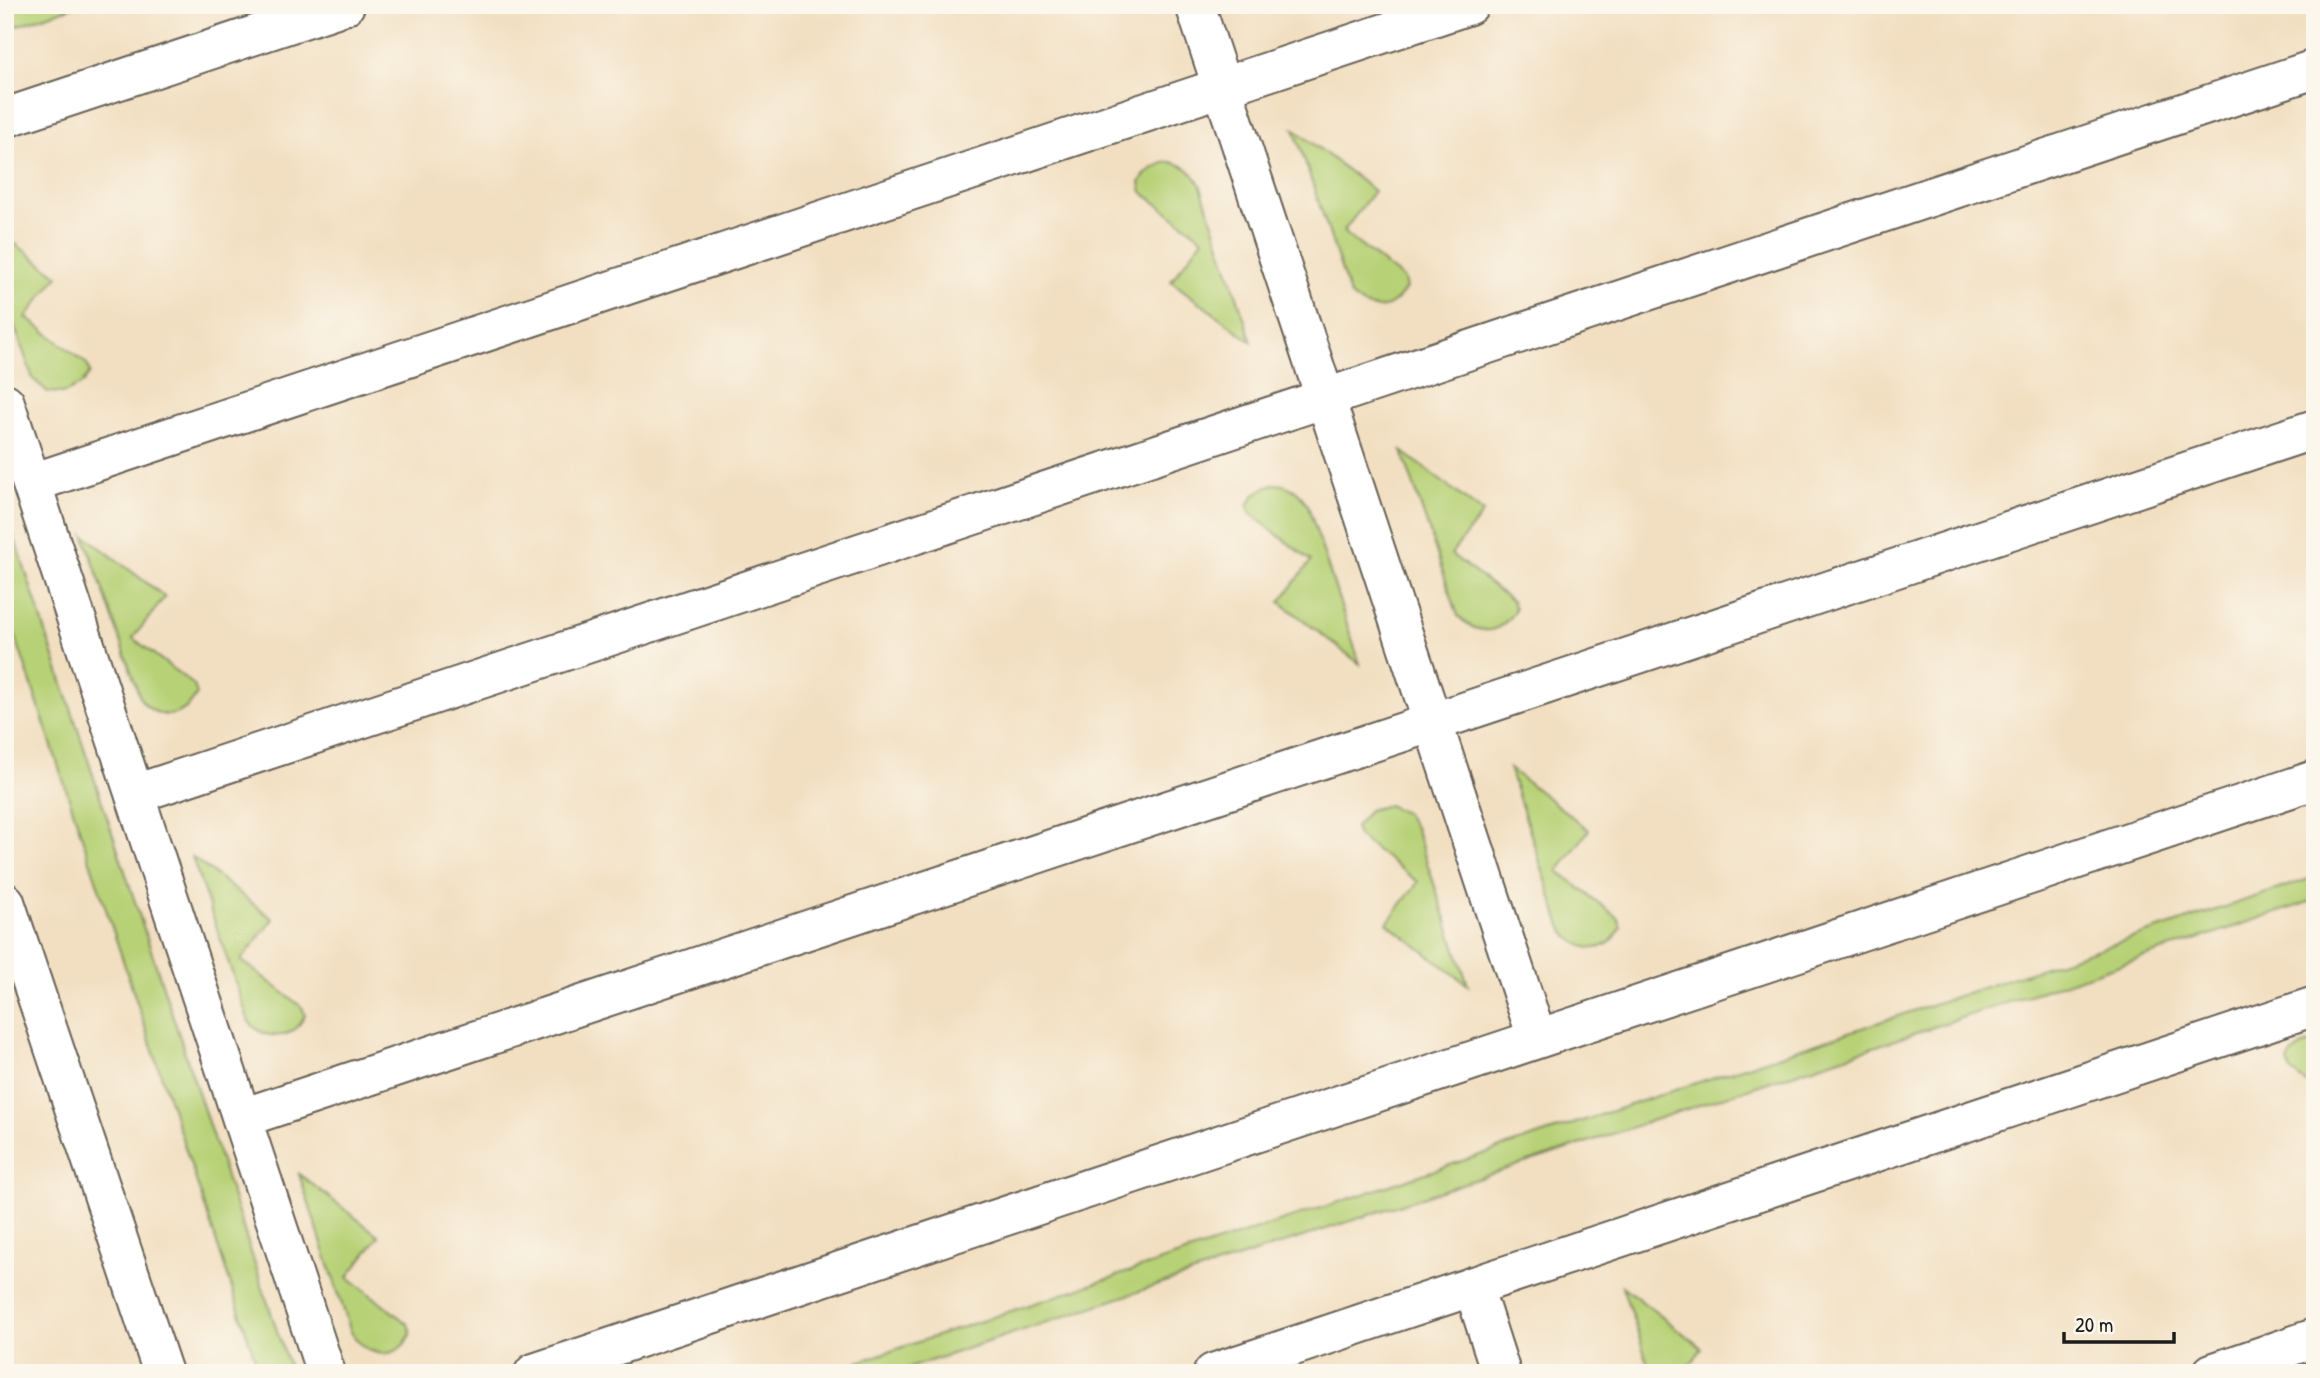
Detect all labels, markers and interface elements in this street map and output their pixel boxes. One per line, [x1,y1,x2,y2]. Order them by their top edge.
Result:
scale bar [2064,1301,2175,1345]
text: 20 m [2075,1310,2113,1339]

